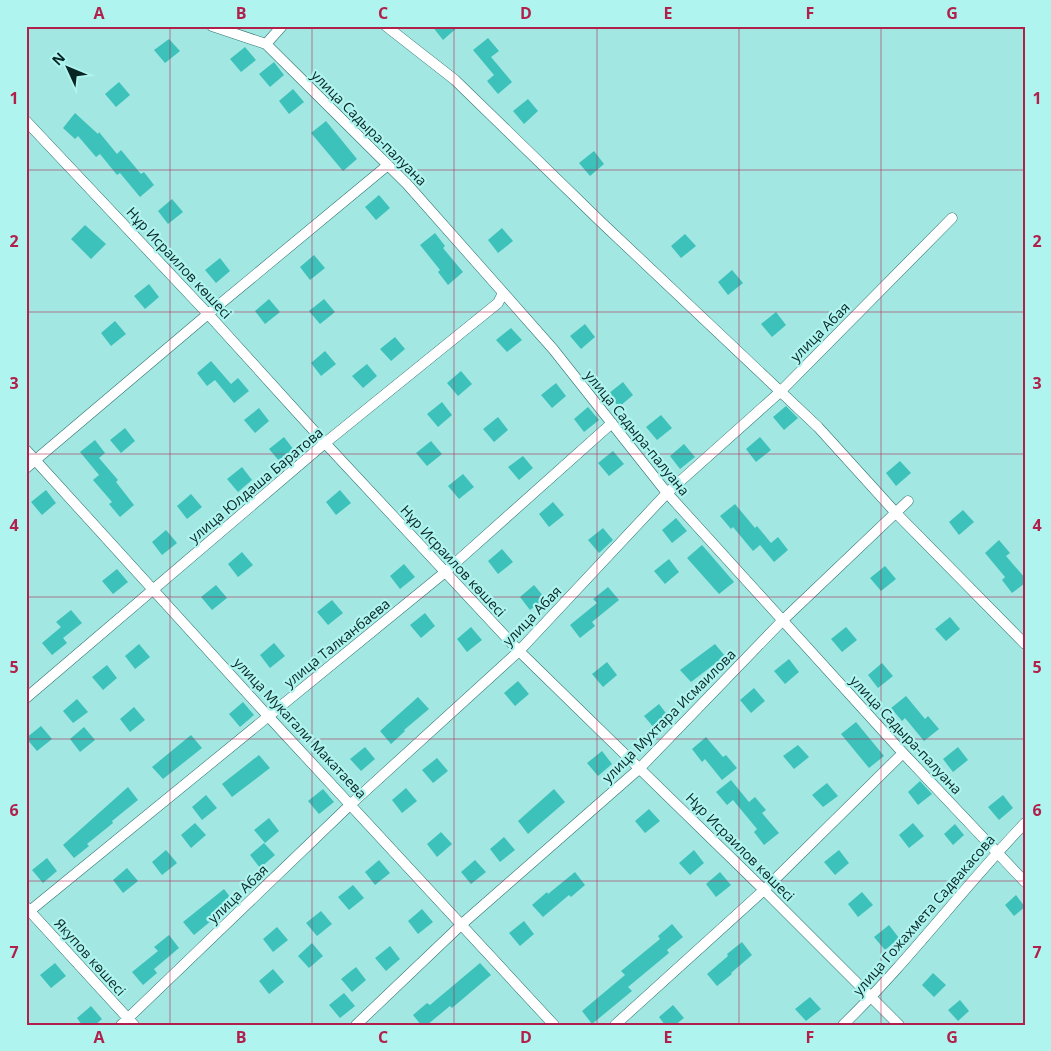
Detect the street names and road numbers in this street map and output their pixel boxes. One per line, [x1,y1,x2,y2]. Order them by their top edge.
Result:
street label: улица Садыра-палуана [307,66,431,190]
street label: Нұр Исраилов көшесі [122,203,236,323]
street label: улица Абая [786,298,854,366]
street label: улица Садыра-палуана [581,366,694,499]
street label: улица Юлдаша Баратова [184,423,327,547]
street label: Нұр Исраилов көшесі [396,501,510,621]
street label: улица Абая [498,581,565,650]
street label: улица Талканбаева [280,594,394,691]
street label: улица Мухтара Исмаилова [598,645,740,787]
street label: улица Мукагали Макатаева [230,653,371,802]
street label: улица Садыра-палуана [846,671,967,798]
street label: Нұр Исраилов көшесі [682,788,799,905]
street label: улица Гожахмета Садвакасова [848,830,999,999]
street label: улица Абая [203,860,272,927]
street label: Якупов көшесі [50,914,130,999]

